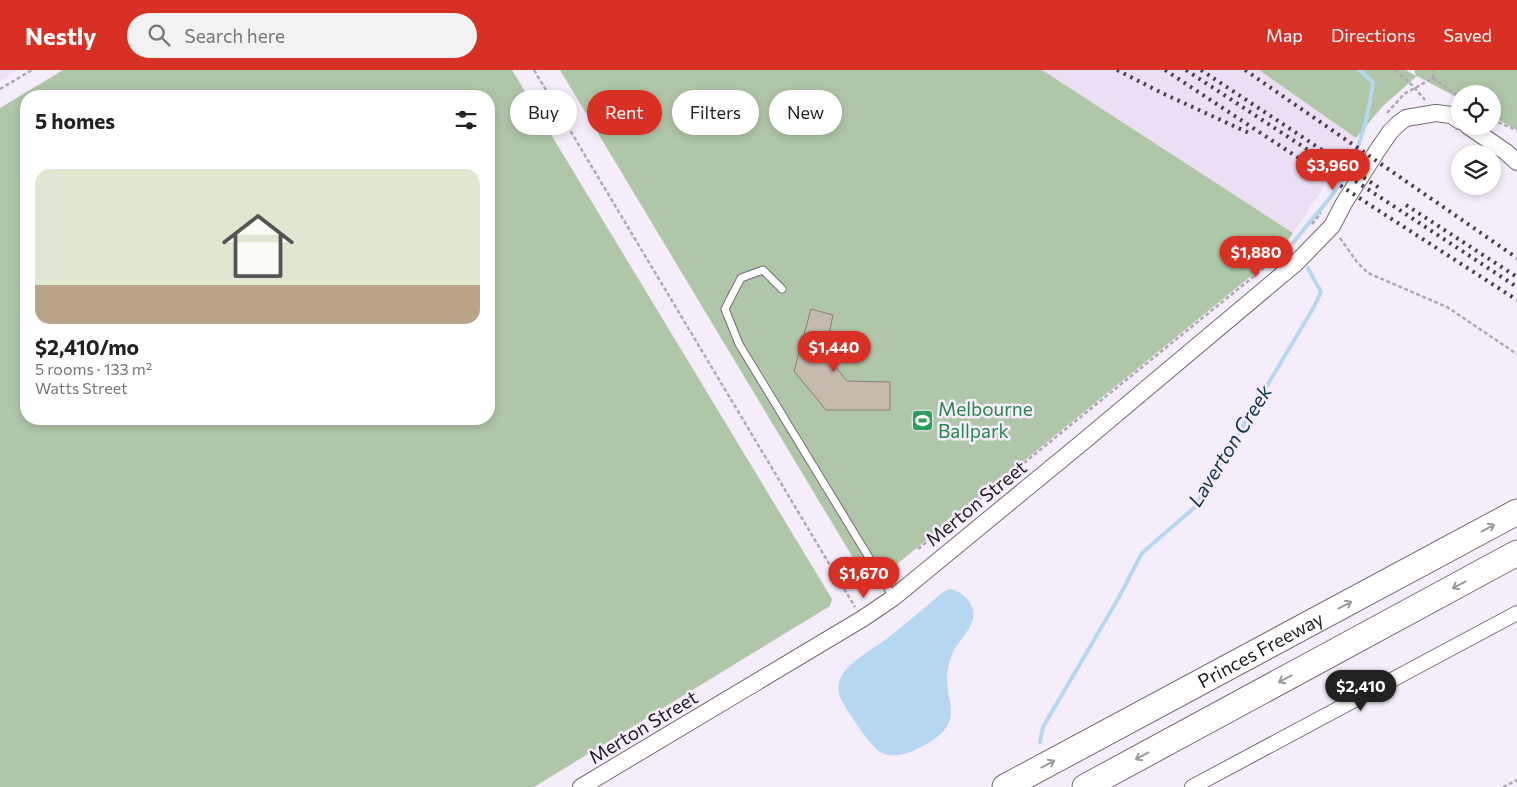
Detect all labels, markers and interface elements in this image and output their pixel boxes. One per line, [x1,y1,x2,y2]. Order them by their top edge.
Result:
search box [127,13,477,58]
text: Nestly [25,21,97,50]
icon: search [145,21,173,49]
text: Search here [185,24,285,47]
text: Map [1266,24,1303,46]
text: Directions [1331,24,1415,46]
text: Saved [1443,24,1492,46]
map controls [1451,85,1501,195]
button: locate [1451,85,1501,135]
chip: Buy [510,90,577,135]
chip: Rent [587,90,662,135]
chip: Filters [672,90,759,135]
chip: New [769,90,842,135]
icon: filters [452,106,480,134]
text: 5 homes [35,108,115,133]
button: layers [1451,145,1501,195]
pin: $3,960 [1292,148,1374,191]
text: $3,960 [1307,155,1359,174]
icon: home [213,201,303,291]
pin: $1,880 [1215,236,1297,278]
text: $1,880 [1231,242,1281,261]
pin: $1,440 [793,330,875,373]
text: $2,410/mo [35,334,139,359]
text: $1,440 [809,337,859,356]
text: 5 rooms · 133 m² [35,359,152,378]
text: Watts Street [35,378,128,397]
water label: Laverton Creek [1182,379,1277,511]
place label: Melbourne Ballpark [938,397,1033,442]
sports icon: Melbourne Ballpark [910,408,934,432]
street label: Merton Street [921,455,1031,550]
one-way arrow [1481,522,1495,532]
pin: $1,670 [823,556,905,599]
text: $1,670 [839,563,889,582]
one-way arrow [1451,580,1466,590]
one-way arrow [1337,599,1352,609]
street label: Princes Freeway [1193,606,1327,692]
pin: $2,410 [1320,670,1402,712]
one-way arrow [1278,675,1293,684]
text: $2,410 [1336,676,1386,695]
street label: Merton Street [584,685,702,768]
one-way arrow [1135,752,1150,761]
one-way arrow [1040,759,1055,769]

